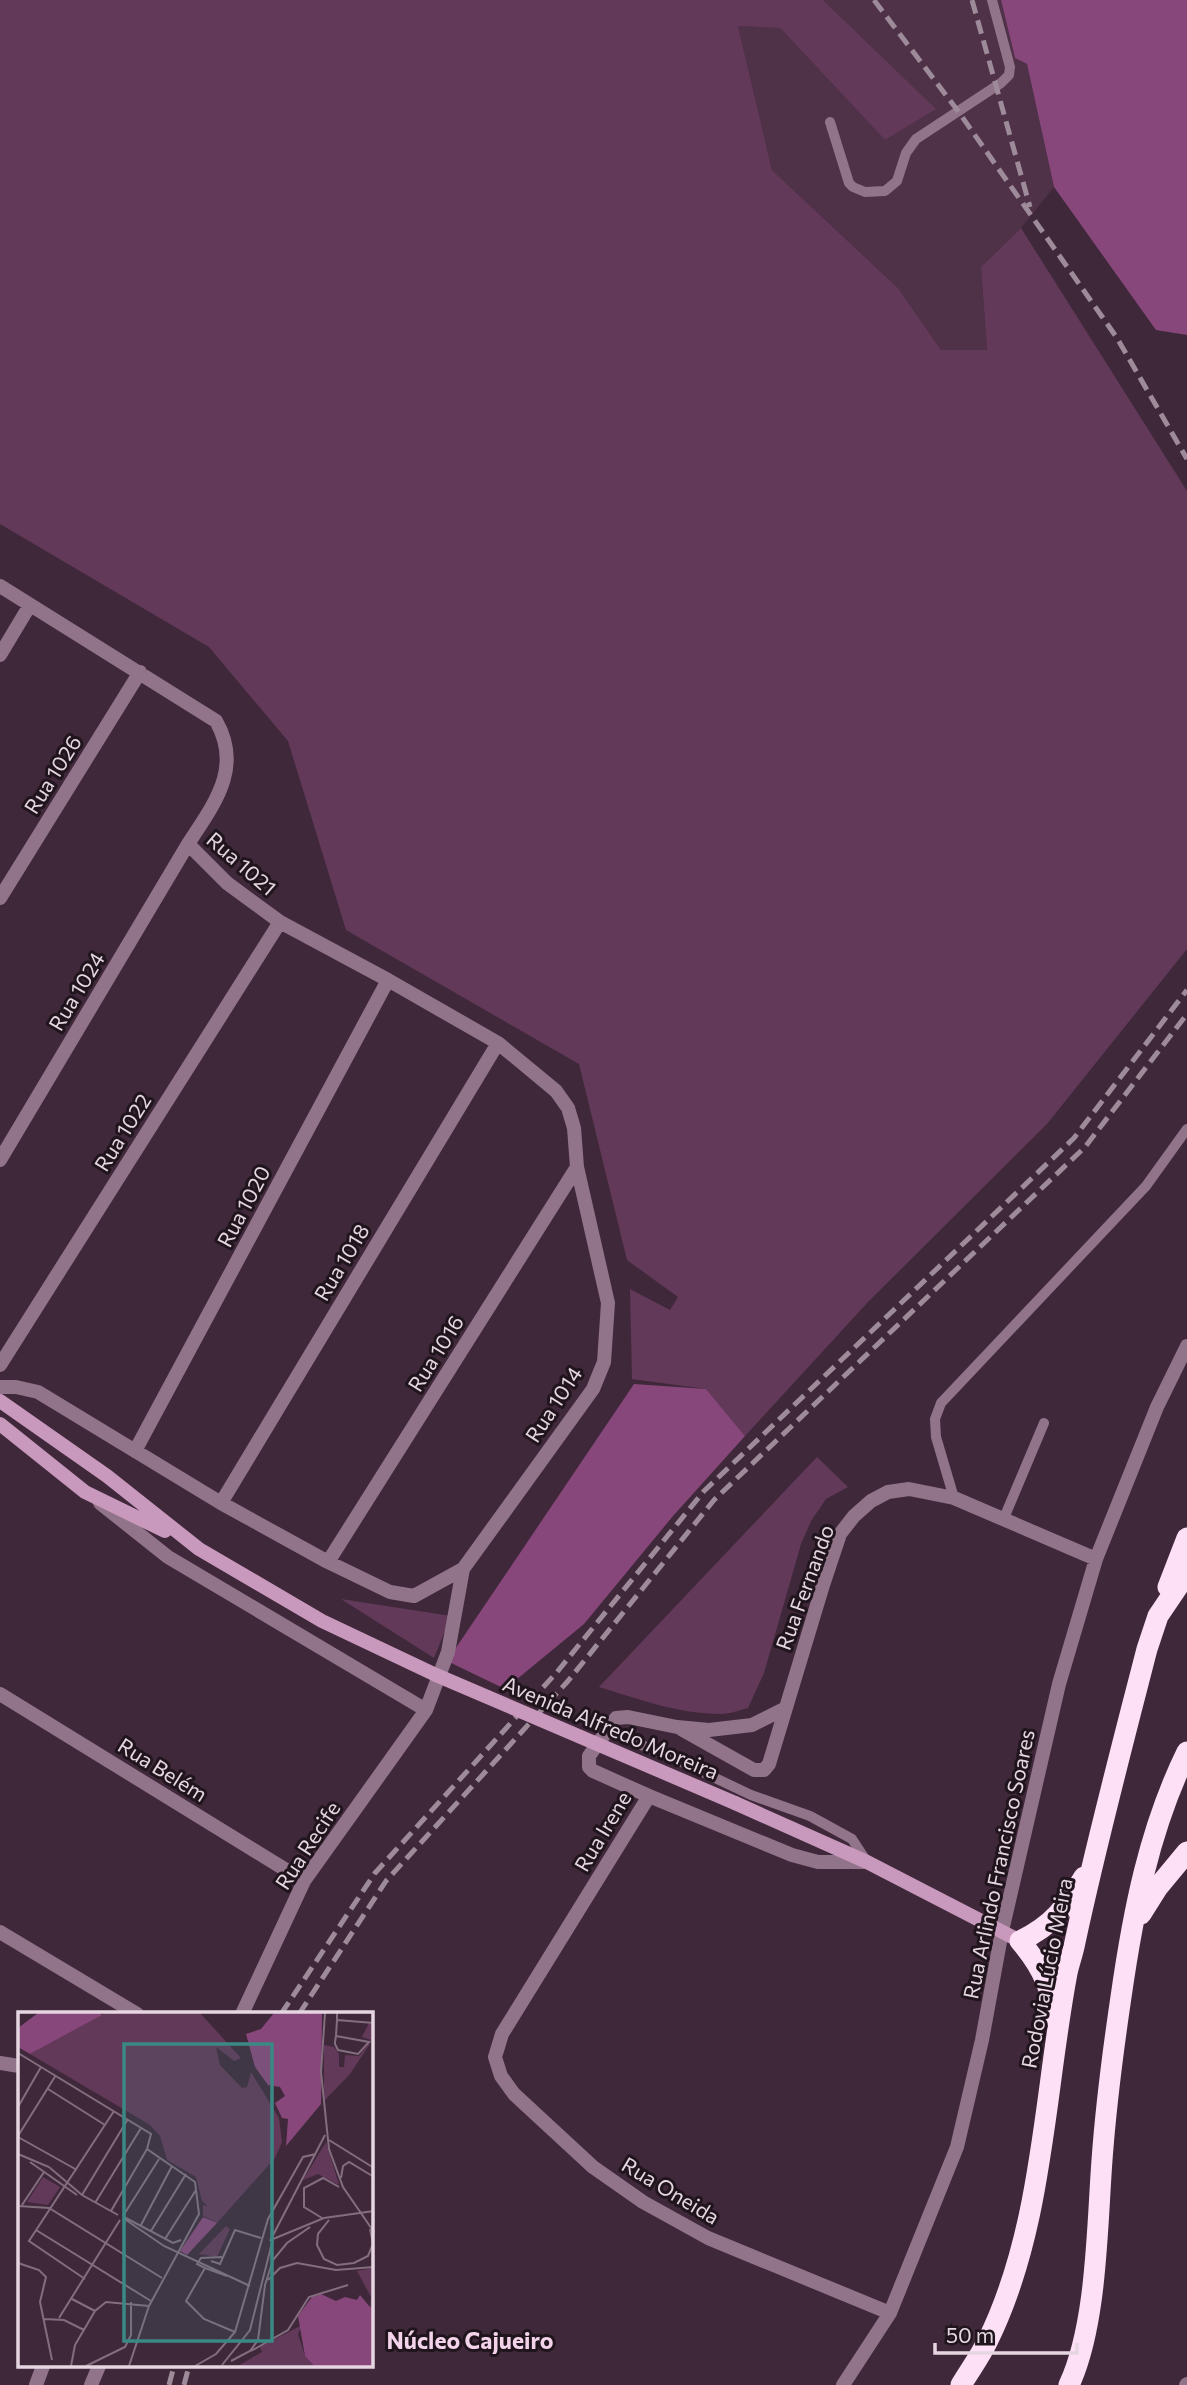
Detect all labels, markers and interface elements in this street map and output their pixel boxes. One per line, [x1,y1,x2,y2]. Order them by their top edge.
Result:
street label: Rua 1026 [18,730,86,818]
street label: Rua 1021 [202,826,282,900]
street label: Rua 1024 [43,947,109,1035]
street label: Rua 1022 [88,1089,156,1175]
street label: Rua 1020 [211,1161,275,1251]
street label: Rua 1018 [308,1219,374,1305]
street label: Rua 1016 [402,1310,468,1396]
street label: Rua 1014 [519,1361,587,1446]
street label: Rua Fernando [770,1521,838,1653]
street label: Avenida Alfredo Moreira [499,1670,723,1784]
street label: Rua Arlindo Francisco Soares [957,1727,1039,2001]
street label: Rua Belém [114,1732,212,1806]
street label: Rua Irene [568,1787,636,1875]
street label: Rua Recife [269,1796,345,1894]
street label: Rodovia Lúcio Meira [1015,1876,1077,2070]
inset map [18,2012,373,2368]
street label: Rua Oneida [618,2151,724,2229]
scale bar [935,2312,1077,2356]
text: 50 m [946,2322,994,2347]
district label: Núcleo Cajueiro [387,2326,553,2354]

